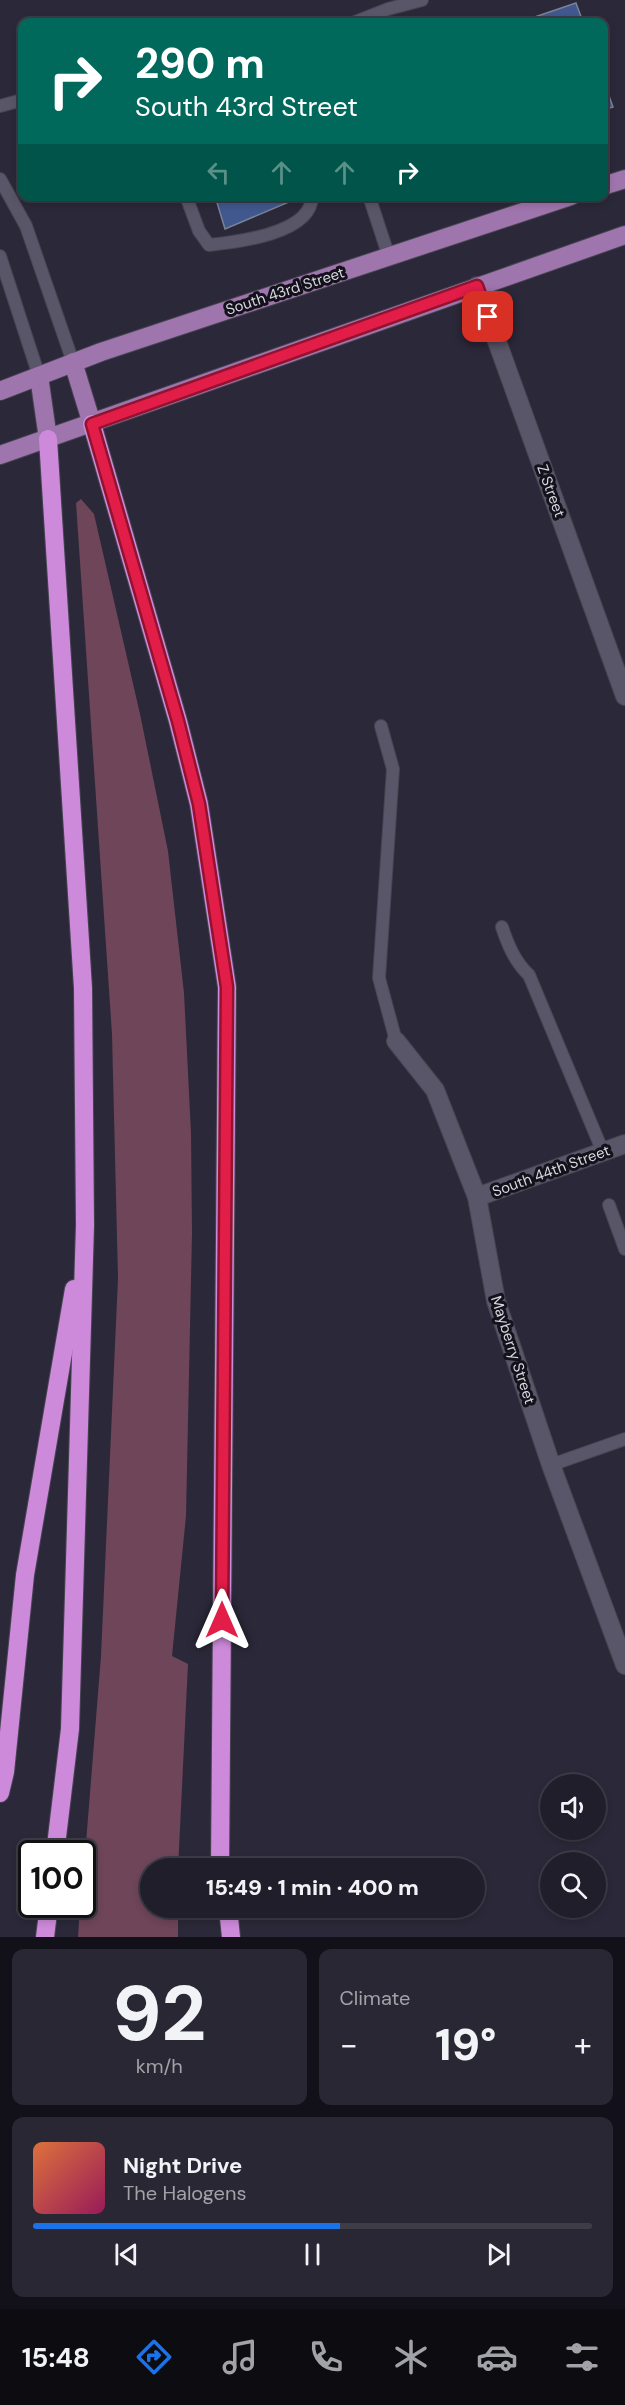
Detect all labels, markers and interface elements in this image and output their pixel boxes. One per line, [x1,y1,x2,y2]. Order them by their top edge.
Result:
text: 290 m [135,36,265,91]
icon: right [36,42,114,120]
text: South 43rd Street [135,89,358,124]
icon: left [202,156,235,189]
icon: ahead [265,156,298,189]
icon: ahead [328,156,361,189]
icon: right [391,156,424,189]
street label: South 43rd Street [223,262,347,320]
pin [462,291,513,342]
icon: arrive [471,300,504,333]
street label: Z Street [532,462,570,520]
street label: South 44th Street [489,1140,613,1202]
street label: Mayberry Street [486,1293,540,1407]
position arrow [190,1588,254,1652]
map controls [540,1774,606,1918]
button: sound [540,1774,606,1840]
speed limit sign: 100 [18,1840,96,1918]
button: search [540,1852,606,1918]
text: 15:49 · 1 min · 400 m [206,1873,419,1902]
text: 92 [112,1963,206,2064]
text: Climate [340,1985,410,2011]
text: 19° [435,2015,497,2074]
text: − [340,2023,358,2066]
text: + [574,2023,592,2066]
text: km/h [136,2053,183,2079]
text: Night Drive [123,2151,242,2180]
text: The Halogens [123,2180,246,2206]
icon: previous [110,2238,143,2271]
icon: pause [296,2238,329,2271]
icon: next [482,2238,515,2271]
icon: directions [133,2336,175,2378]
icon: music [219,2336,261,2378]
icon: phone [305,2336,347,2378]
icon: climate [390,2336,432,2378]
icon: car [476,2336,518,2378]
icon: filters [561,2336,603,2378]
text: 15:48 [22,2340,90,2375]

